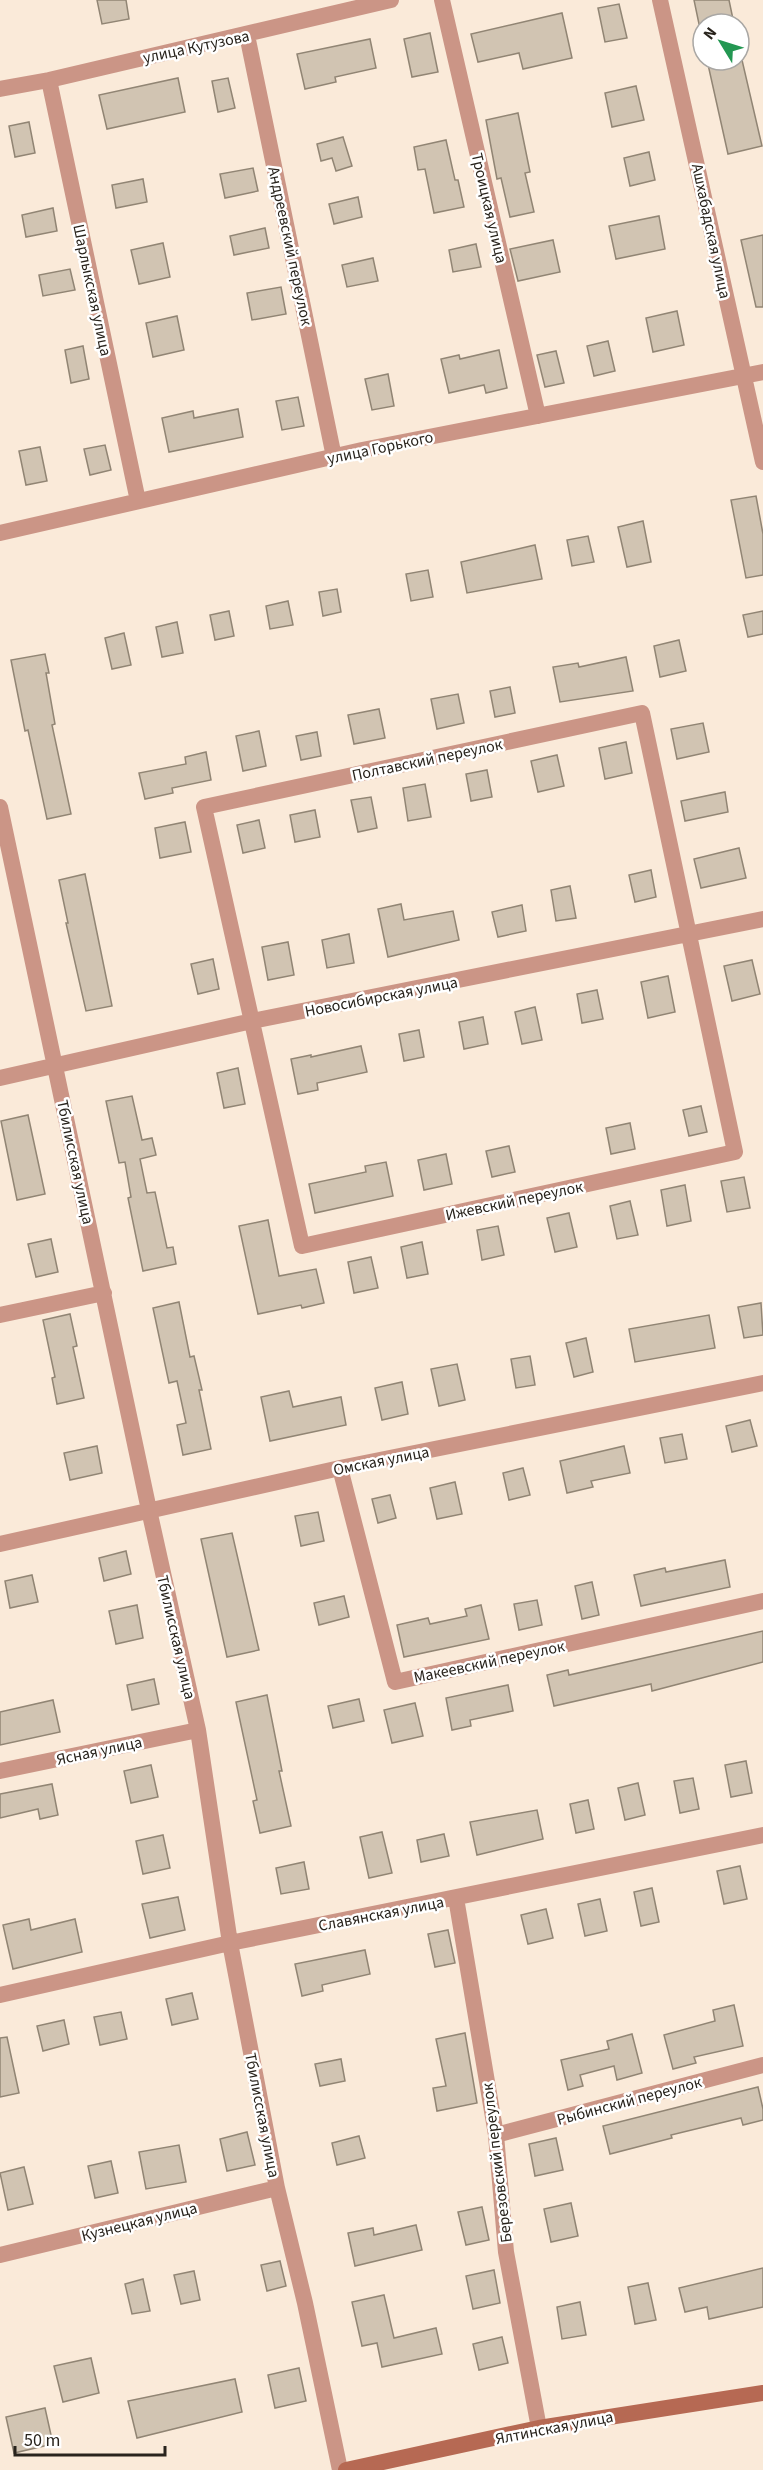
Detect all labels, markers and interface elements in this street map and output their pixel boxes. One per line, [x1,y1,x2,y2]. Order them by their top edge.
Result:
north arrow [691,12,751,72]
text: N [698,22,722,44]
street label: улица Кутузова [141,25,251,69]
street label: Троицкая улица [466,151,512,266]
street label: Ашхабадская улица [686,162,736,301]
street label: Андреевский переулок [262,165,318,328]
street label: Шарлыкская улица [67,222,117,358]
street label: улица Горького [325,426,435,470]
street label: Полтавский переулок [350,733,505,787]
street label: Новосибирская улица [303,971,460,1023]
street label: Тбилисская улица [51,1098,99,1226]
street label: Ижевский переулок [443,1176,585,1226]
street label: Омская улица [331,1441,431,1481]
street label: Тбилисская улица [151,1573,201,1701]
street label: Макеевский переулок [412,1635,567,1689]
street label: Ясная улица [54,1731,144,1771]
street label: Славянская улица [317,1891,446,1937]
street label: Тбилисская улица [239,2051,285,2179]
street label: Рыбинский переулок [554,2071,704,2131]
street label: Березовский переулок [476,2082,518,2244]
street label: Кузнецкая улица [79,2197,199,2247]
street label: Ялтинская улица [493,2406,615,2450]
scale bar [15,2419,165,2457]
text: 50 m [24,2428,60,2453]

